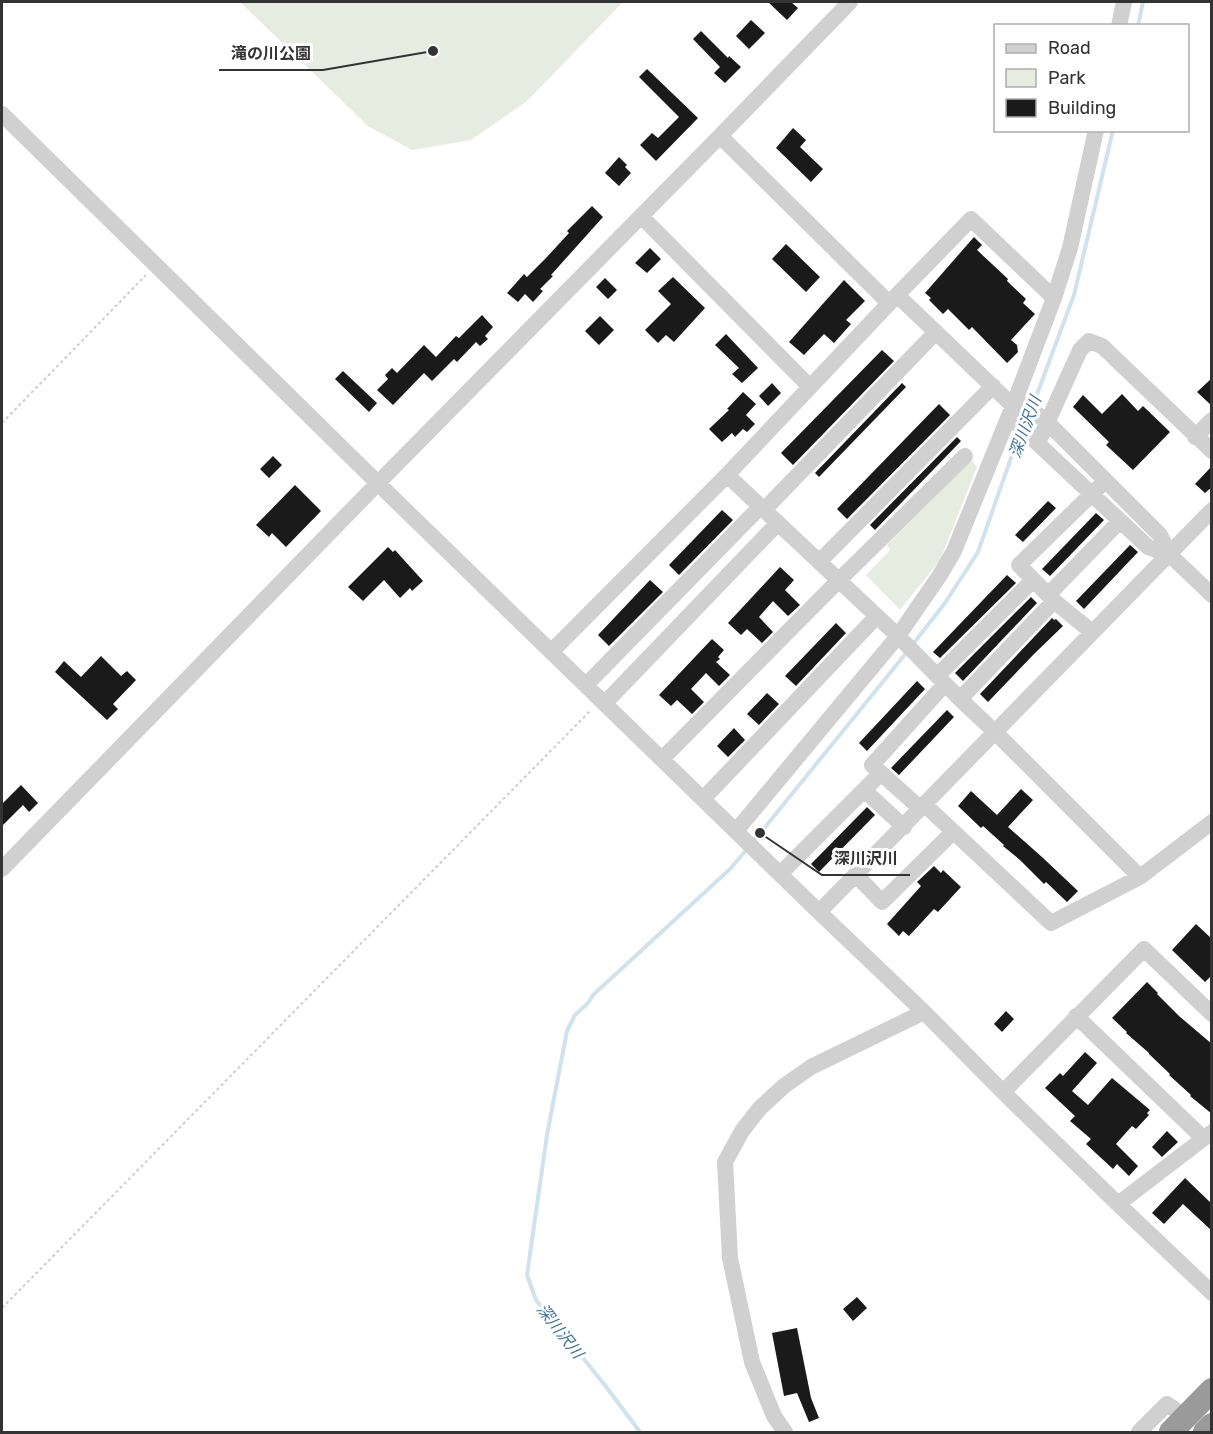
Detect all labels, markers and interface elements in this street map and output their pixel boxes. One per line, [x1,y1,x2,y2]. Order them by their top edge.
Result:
legend [994,24,1189,132]
callout: 滝の川公園 [219,36,323,70]
text: Road [1048,37,1091,59]
text: 滝の川公園 [231,44,311,63]
text: Park [1048,67,1086,89]
text: Building [1048,97,1116,119]
water label: 深川沢川 [1005,392,1046,460]
callout: 深川沢川 [822,841,910,875]
text: 深川沢川 [834,849,898,868]
water label: 深川沢川 [533,1300,588,1364]

